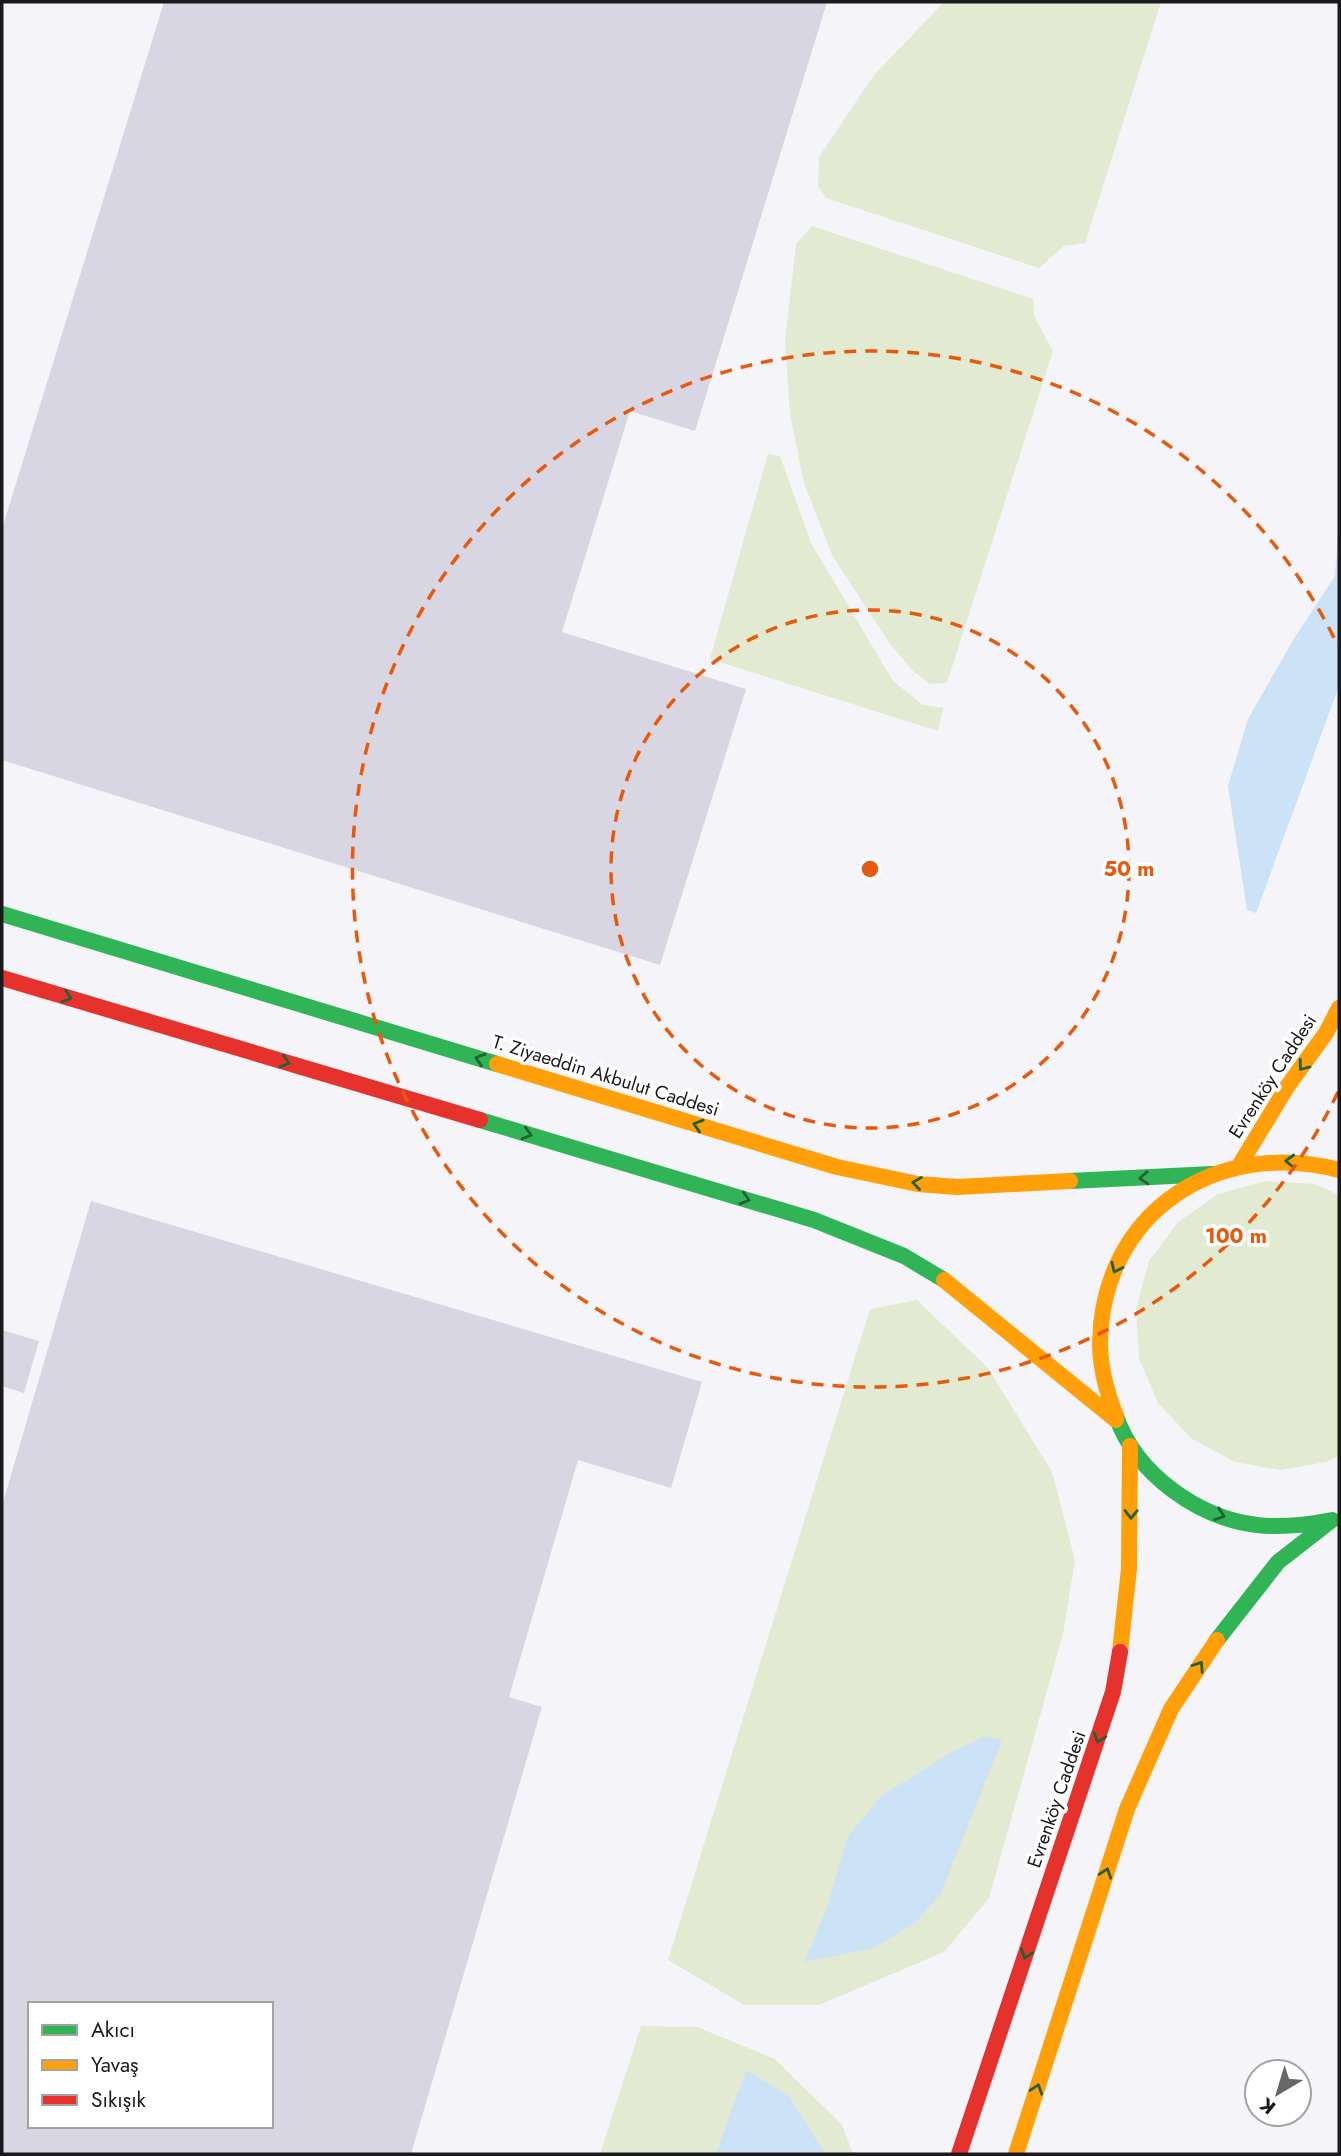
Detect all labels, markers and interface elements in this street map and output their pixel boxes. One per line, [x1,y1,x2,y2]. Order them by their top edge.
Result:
text: 50 m [1104,854,1154,884]
centre of rings [858,857,882,881]
one-way arrow [61,989,73,1004]
street label: Evrenköy Caddesi [1222,1009,1323,1144]
street label: T. Ziyaeddin Akbulut Caddesi [489,1028,723,1123]
one-way arrow [474,1053,487,1067]
one-way arrow [279,1054,291,1069]
one-way arrow [1299,1058,1311,1071]
one-way arrow [692,1119,704,1134]
one-way arrow [520,1126,532,1141]
one-way arrow [1284,1154,1295,1169]
one-way arrow [1139,1170,1150,1185]
one-way arrow [911,1176,923,1191]
one-way arrow [739,1191,751,1206]
text: 100 m [1205,1221,1267,1251]
one-way arrow [1110,1261,1124,1273]
one-way arrow [1213,1506,1225,1520]
one-way arrow [1123,1509,1139,1520]
one-way arrow [1191,1661,1204,1674]
street label: Evrenköy Caddesi [1020,1727,1093,1871]
one-way arrow [1093,1731,1107,1744]
one-way arrow [1098,1867,1113,1879]
one-way arrow [1020,1947,1034,1959]
legend [28,2002,273,2128]
text: Akıcı [91,2015,135,2045]
text: Yavaş [91,2050,138,2080]
north arrow [1243,2058,1313,2128]
one-way arrow [1028,2084,1043,2096]
text: Sıkışık [91,2085,147,2115]
text: K [1254,2091,1281,2121]

